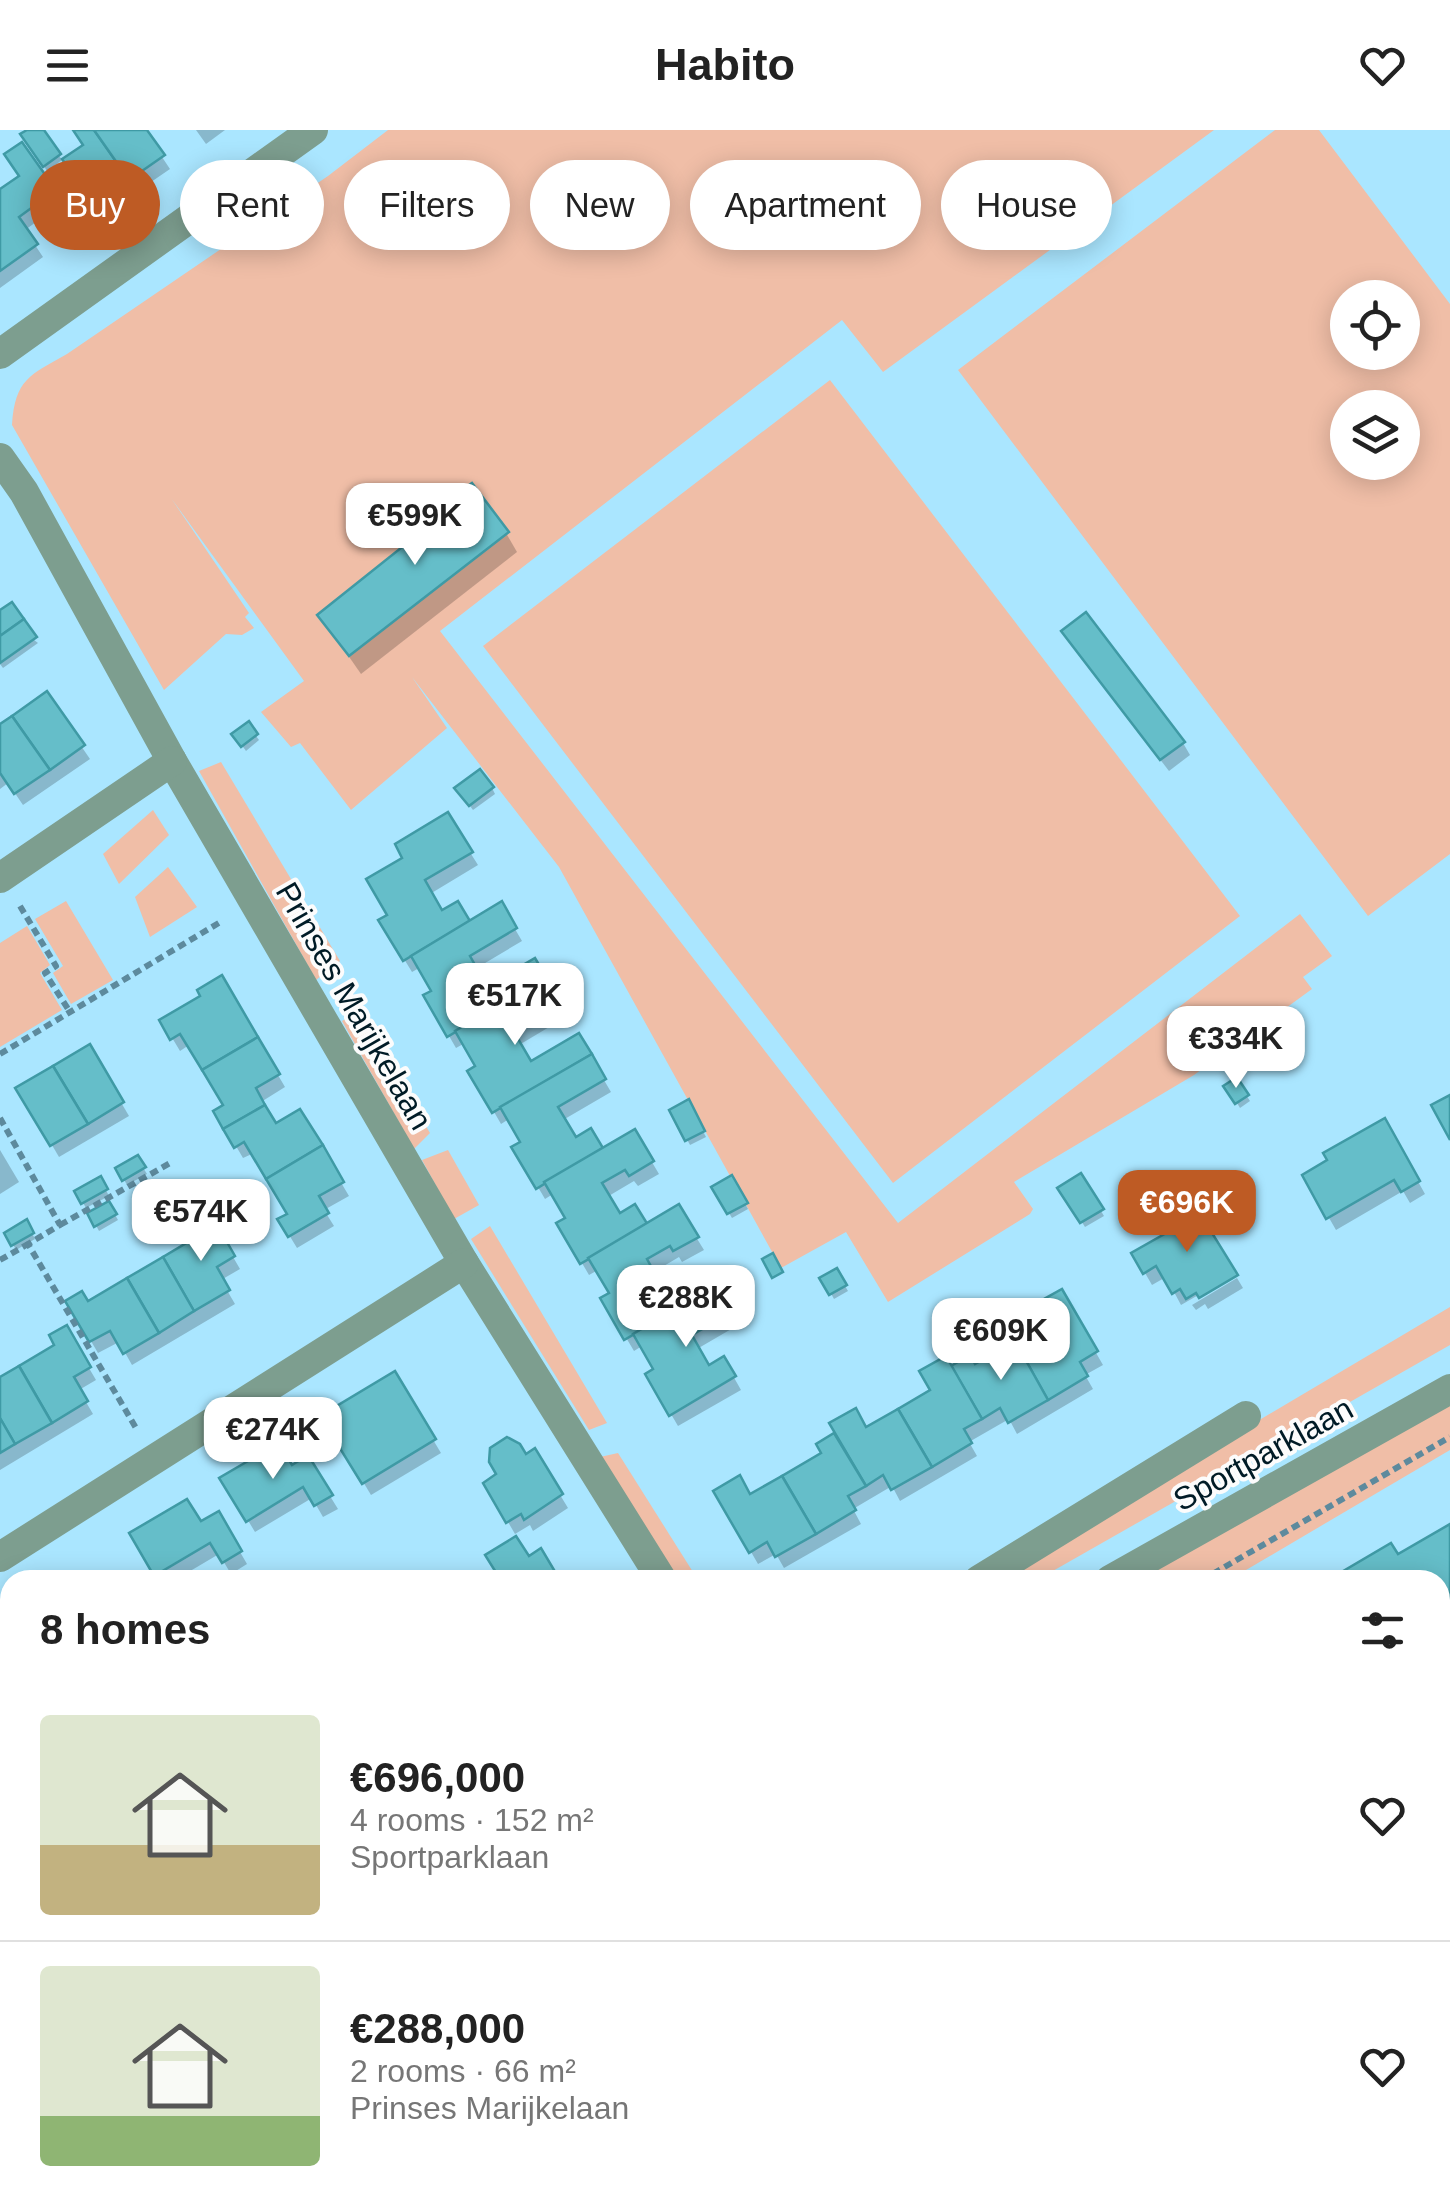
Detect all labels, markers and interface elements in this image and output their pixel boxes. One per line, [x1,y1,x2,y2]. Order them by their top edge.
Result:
icon: menu [40,38,95,93]
icon: heart [1355,38,1410,93]
text: Habito [655,39,795,90]
chip: Buy [30,160,160,250]
chip: Rent [180,160,324,250]
chip: Filters [344,160,510,250]
chip: New [530,160,670,250]
chip: Apartment [690,160,921,250]
chip: House [941,160,1112,250]
map controls [1330,280,1420,480]
button: locate [1330,280,1420,370]
button: layers [1330,390,1420,480]
pin: €599K [345,483,485,568]
text: €599K [368,497,462,533]
street label: Prinses Marijkelaan [269,876,439,1136]
pin: €517K [445,963,585,1048]
text: €517K [468,977,562,1013]
pin: €334K [1166,1006,1306,1091]
text: €334K [1189,1020,1283,1056]
pin: €696K [1117,1170,1257,1255]
pin: €574K [131,1179,271,1264]
text: €696K [1140,1184,1234,1220]
text: €574K [154,1193,248,1229]
pin: €288K [616,1265,756,1350]
text: €288K [639,1279,733,1315]
pin: €609K [931,1298,1071,1383]
text: €609K [954,1312,1048,1348]
street label: Sportparklaan [1167,1390,1359,1518]
pin: €274K [203,1397,343,1482]
text: €274K [226,1411,320,1447]
icon: filters [1355,1603,1410,1658]
text: 8 homes [40,1606,210,1653]
text: €696,000 [350,1754,525,1801]
icon: home [120,1755,240,1875]
icon: heart [1355,1788,1410,1843]
text: 4 rooms · 152 m² [350,1802,594,1838]
text: Sportparklaan [350,1839,549,1875]
text: €288,000 [350,2005,525,2052]
icon: home [120,2006,240,2126]
icon: heart [1355,2039,1410,2094]
text: 2 rooms · 66 m² [350,2053,576,2089]
text: Prinses Marijkelaan [350,2090,629,2126]

